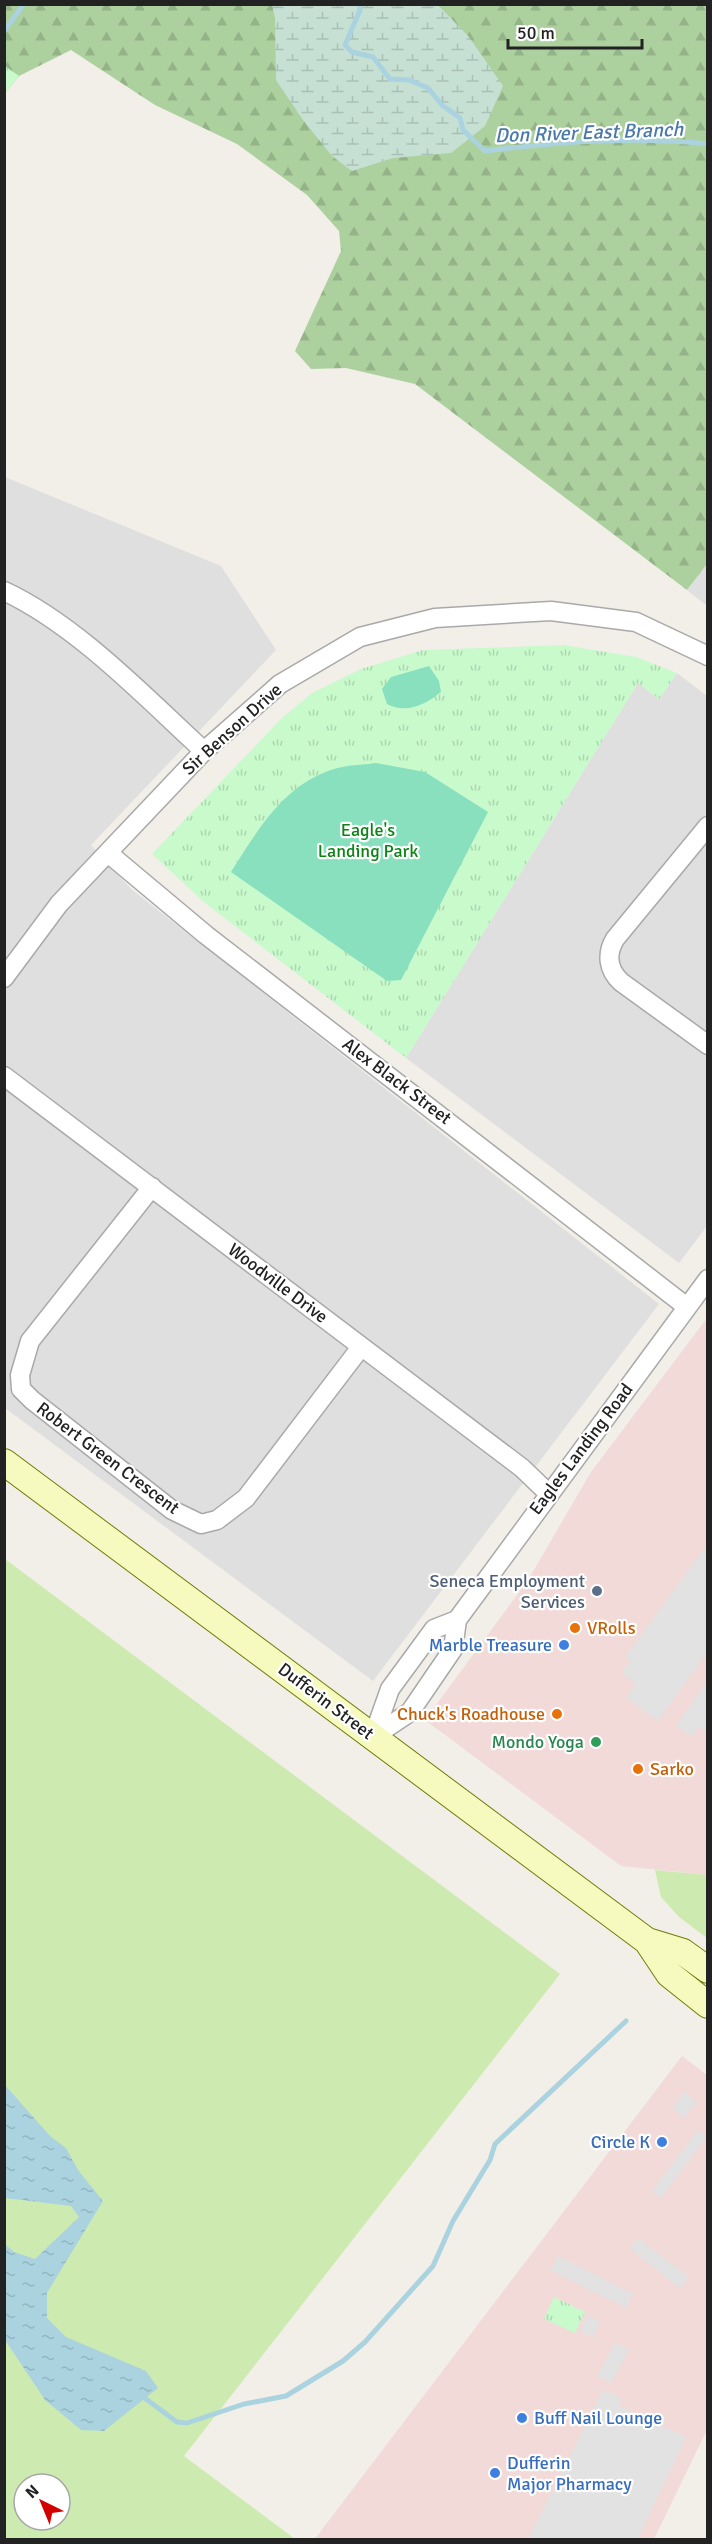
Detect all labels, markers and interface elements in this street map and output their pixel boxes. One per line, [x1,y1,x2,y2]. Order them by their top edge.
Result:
scale bar [508,12,642,50]
text: 50 m [517,22,555,44]
water label: Don River East Branch [494,117,685,148]
street label: Sir Benson Drive [178,679,286,779]
park label: Eagle's Landing Park [318,819,418,862]
street label: Alex Black Street [338,1033,456,1129]
street label: Woodville Drive [224,1238,332,1328]
street label: Eagles Landing Road [524,1379,638,1519]
street label: Robert Green Crescent [32,1397,184,1519]
place label: Seneca Employment Services [429,1570,585,1613]
marker: Seneca Employment Services [590,1584,604,1598]
place label: VRolls [587,1617,636,1639]
marker: VRolls [568,1621,582,1635]
place label: Marble Treasure [429,1634,552,1656]
marker: Marble Treasure [557,1638,571,1652]
street label: Dufferin Street [274,1658,378,1744]
place label: Chuck's Roadhouse [397,1703,545,1725]
marker: Chuck's Roadhouse [550,1707,564,1721]
place label: Mondo Yoga [491,1731,584,1753]
marker: Mondo Yoga [589,1735,603,1749]
place label: Sarko [650,1758,694,1780]
marker: Sarko [631,1762,645,1776]
place label: Circle K [591,2131,650,2153]
marker: Circle K [655,2135,669,2149]
place label: Buff Nail Lounge [534,2407,662,2429]
marker: Buff Nail Lounge [515,2411,529,2425]
place label: Dufferin Major Pharmacy [507,2452,632,2495]
marker: Dufferin Major Pharmacy [488,2466,502,2480]
north arrow [12,2472,72,2532]
text: N [22,2481,43,2503]

